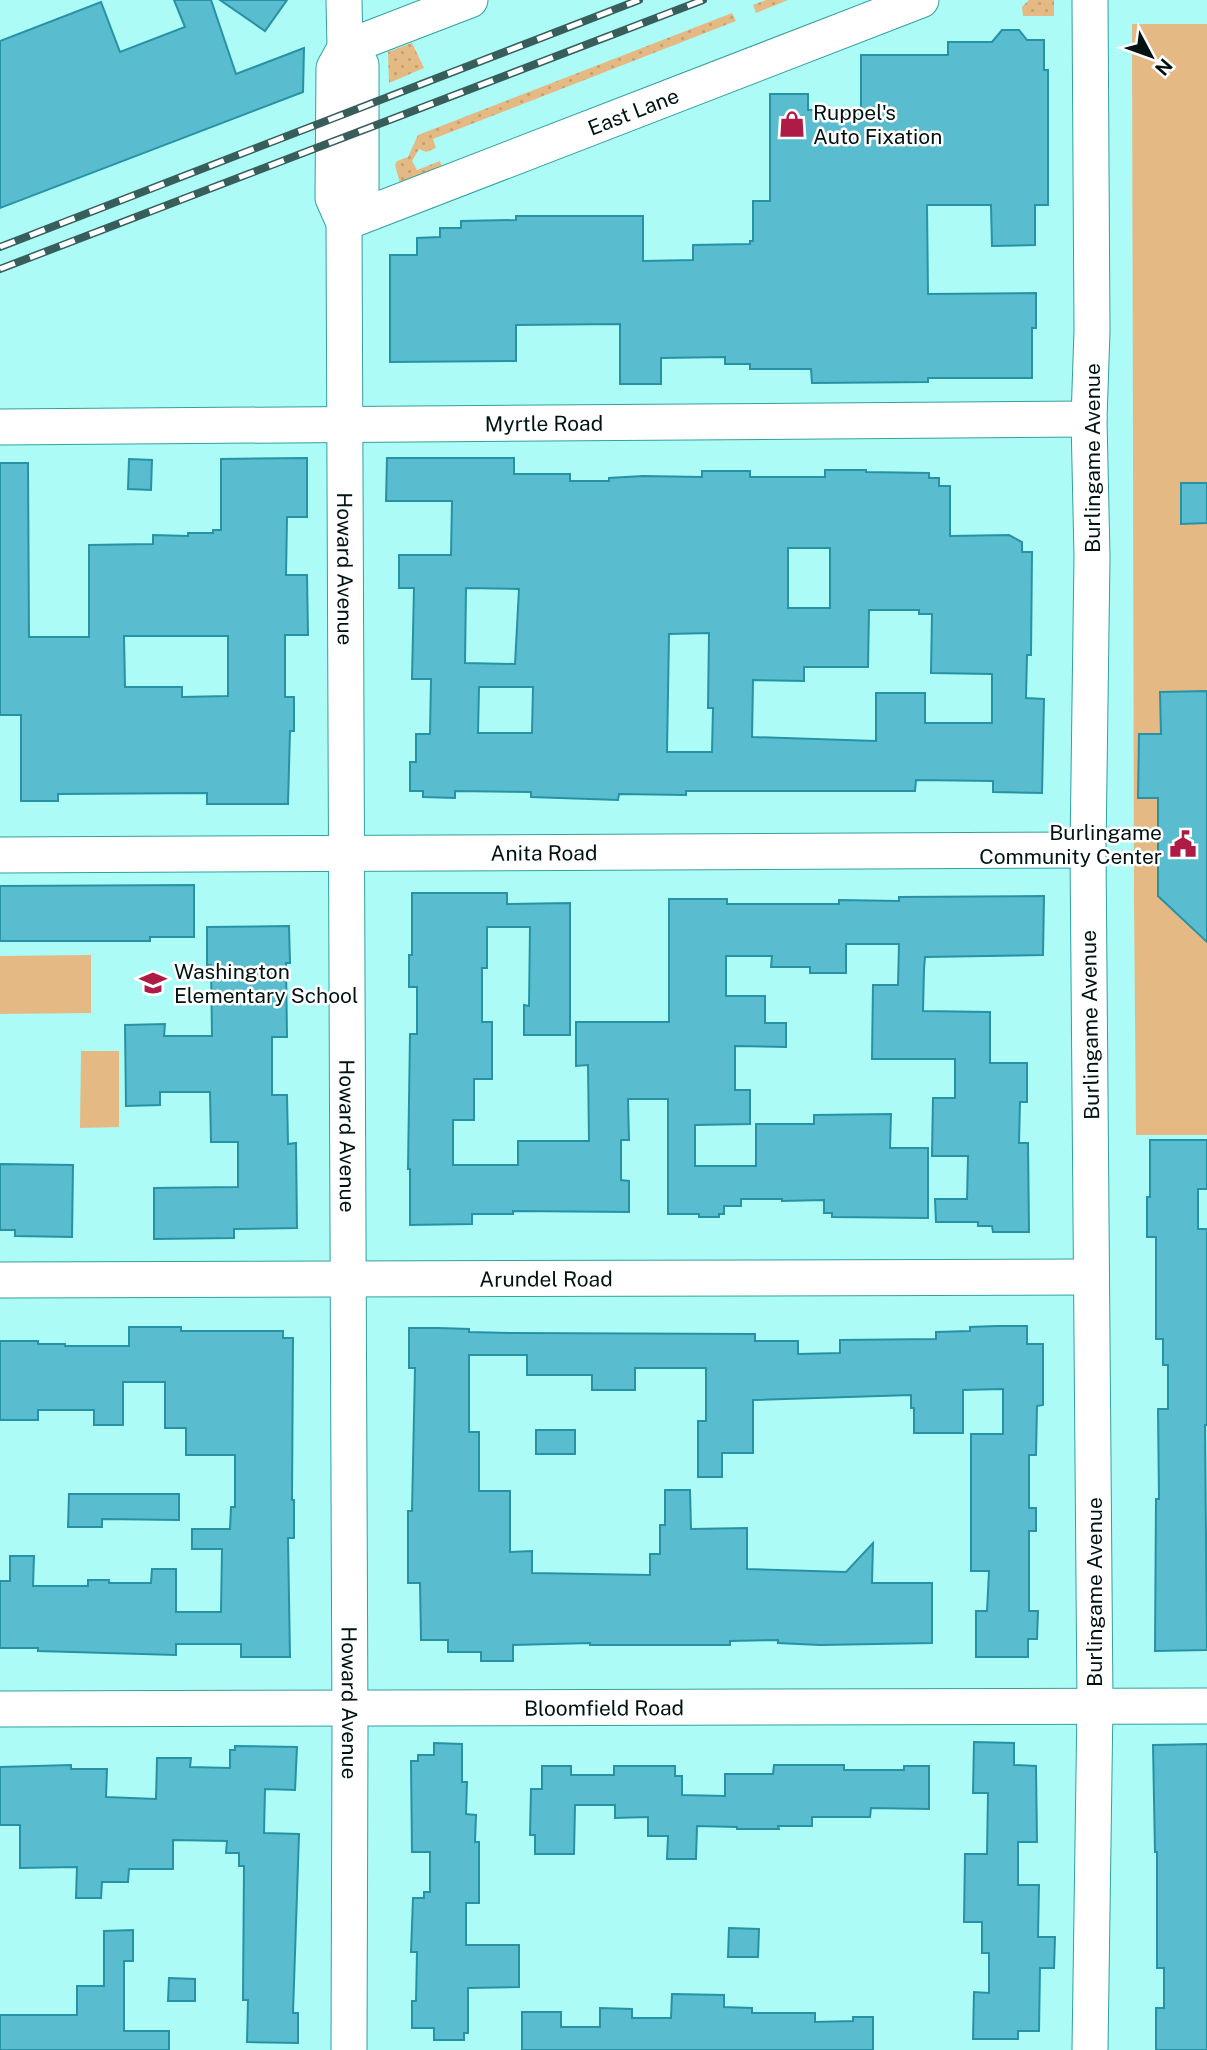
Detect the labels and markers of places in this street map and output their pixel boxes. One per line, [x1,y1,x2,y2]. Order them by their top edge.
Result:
place label: Ruppel's Auto Fixation [813,100,942,149]
shop icon: Ruppel's Auto Fixation [777,109,807,139]
place label: Burlingame Community Center [979,820,1162,869]
public building icon: Burlingame Community Center [1168,829,1198,859]
place label: Washington Elementary School [174,959,358,1008]
school or university icon: Washington Elementary School [138,968,168,998]

